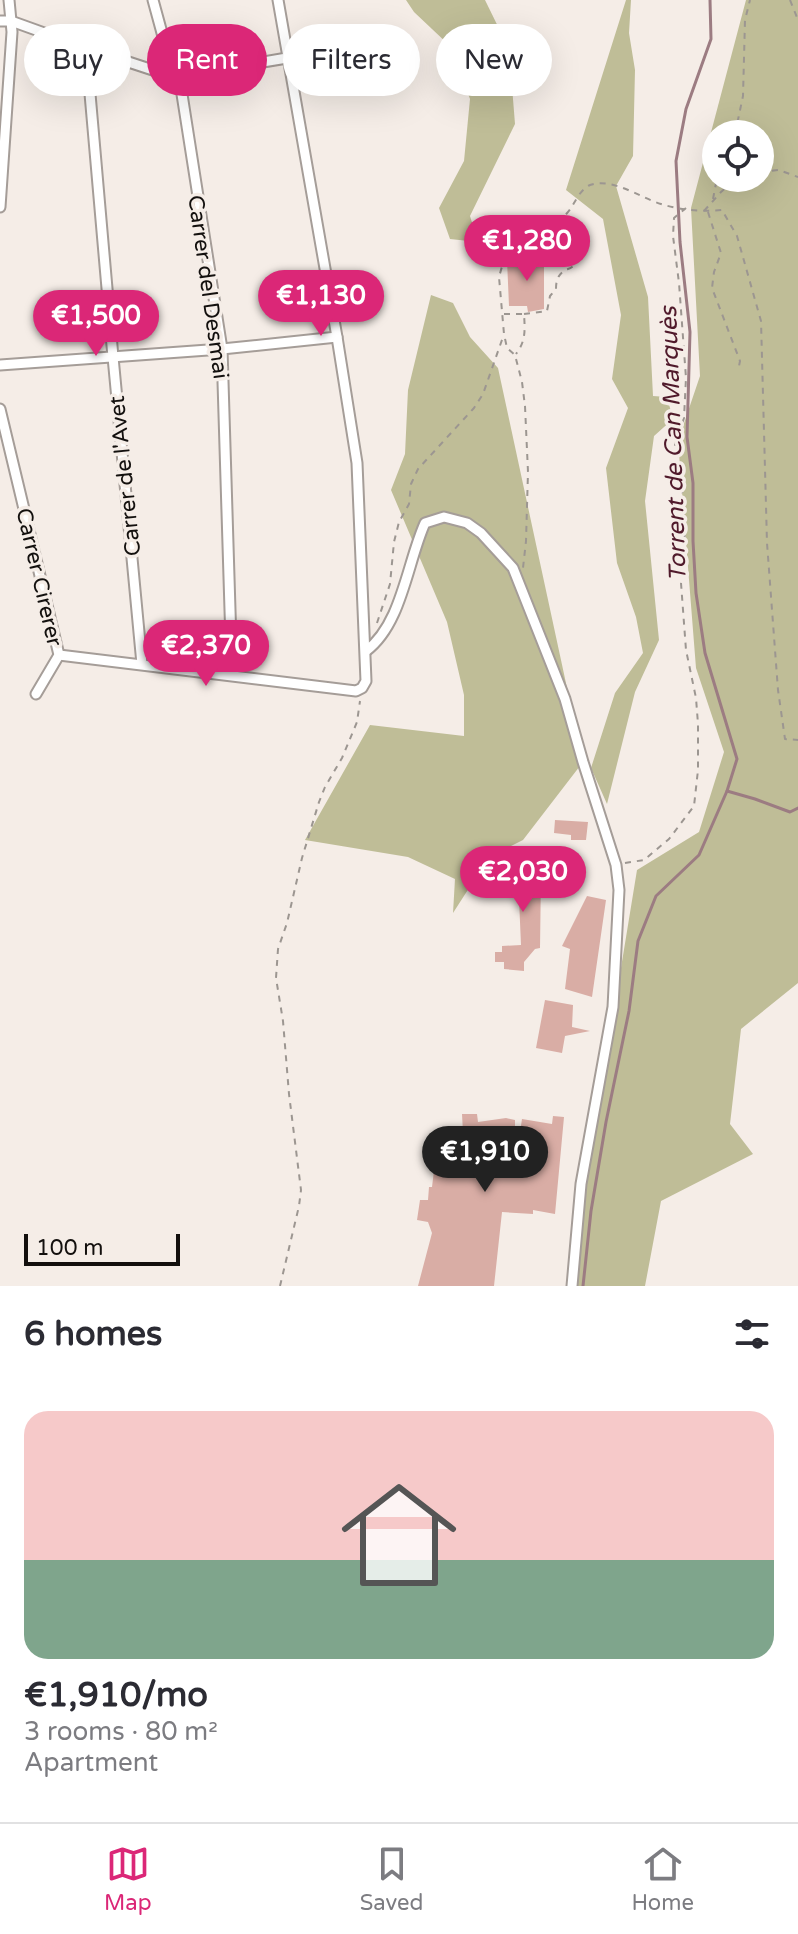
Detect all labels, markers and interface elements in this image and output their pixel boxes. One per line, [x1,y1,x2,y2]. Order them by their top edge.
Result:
chip: Buy [24,24,131,96]
chip: Rent [147,24,267,96]
chip: Filters [283,24,420,96]
chip: New [436,24,552,96]
map controls [702,120,774,192]
button: locate [702,120,774,192]
street label: Carrer del Desmai [182,193,234,381]
pin: €1,280 [462,215,592,283]
text: €1,280 [482,225,572,256]
pin: €1,130 [256,270,386,338]
text: €1,130 [276,280,366,311]
pin: €1,500 [31,290,161,358]
text: €1,500 [51,300,141,331]
water label: Torrent de Can Marquès [654,304,693,582]
street label: Carrer de l'Avet [104,394,146,557]
street label: Carrer Cirerer [10,506,68,649]
pin: €2,370 [141,620,271,688]
text: €2,370 [161,630,251,661]
pin: €2,030 [458,846,588,914]
text: €2,030 [478,856,568,887]
pin: €1,910 [420,1126,550,1194]
text: €1,910 [440,1136,530,1167]
scale bar [24,1230,180,1266]
text: 100 m [36,1235,103,1261]
icon: filters [730,1312,774,1356]
text: 6 homes [24,1314,162,1355]
icon: home [327,1463,471,1607]
text: €1,910/mo [24,1675,208,1716]
text: 3 rooms · 80 m² [24,1716,218,1747]
text: Apartment [24,1747,158,1778]
tab: Map [104,1842,152,1916]
tab: Saved [360,1842,423,1916]
tab: Home [632,1842,694,1916]

